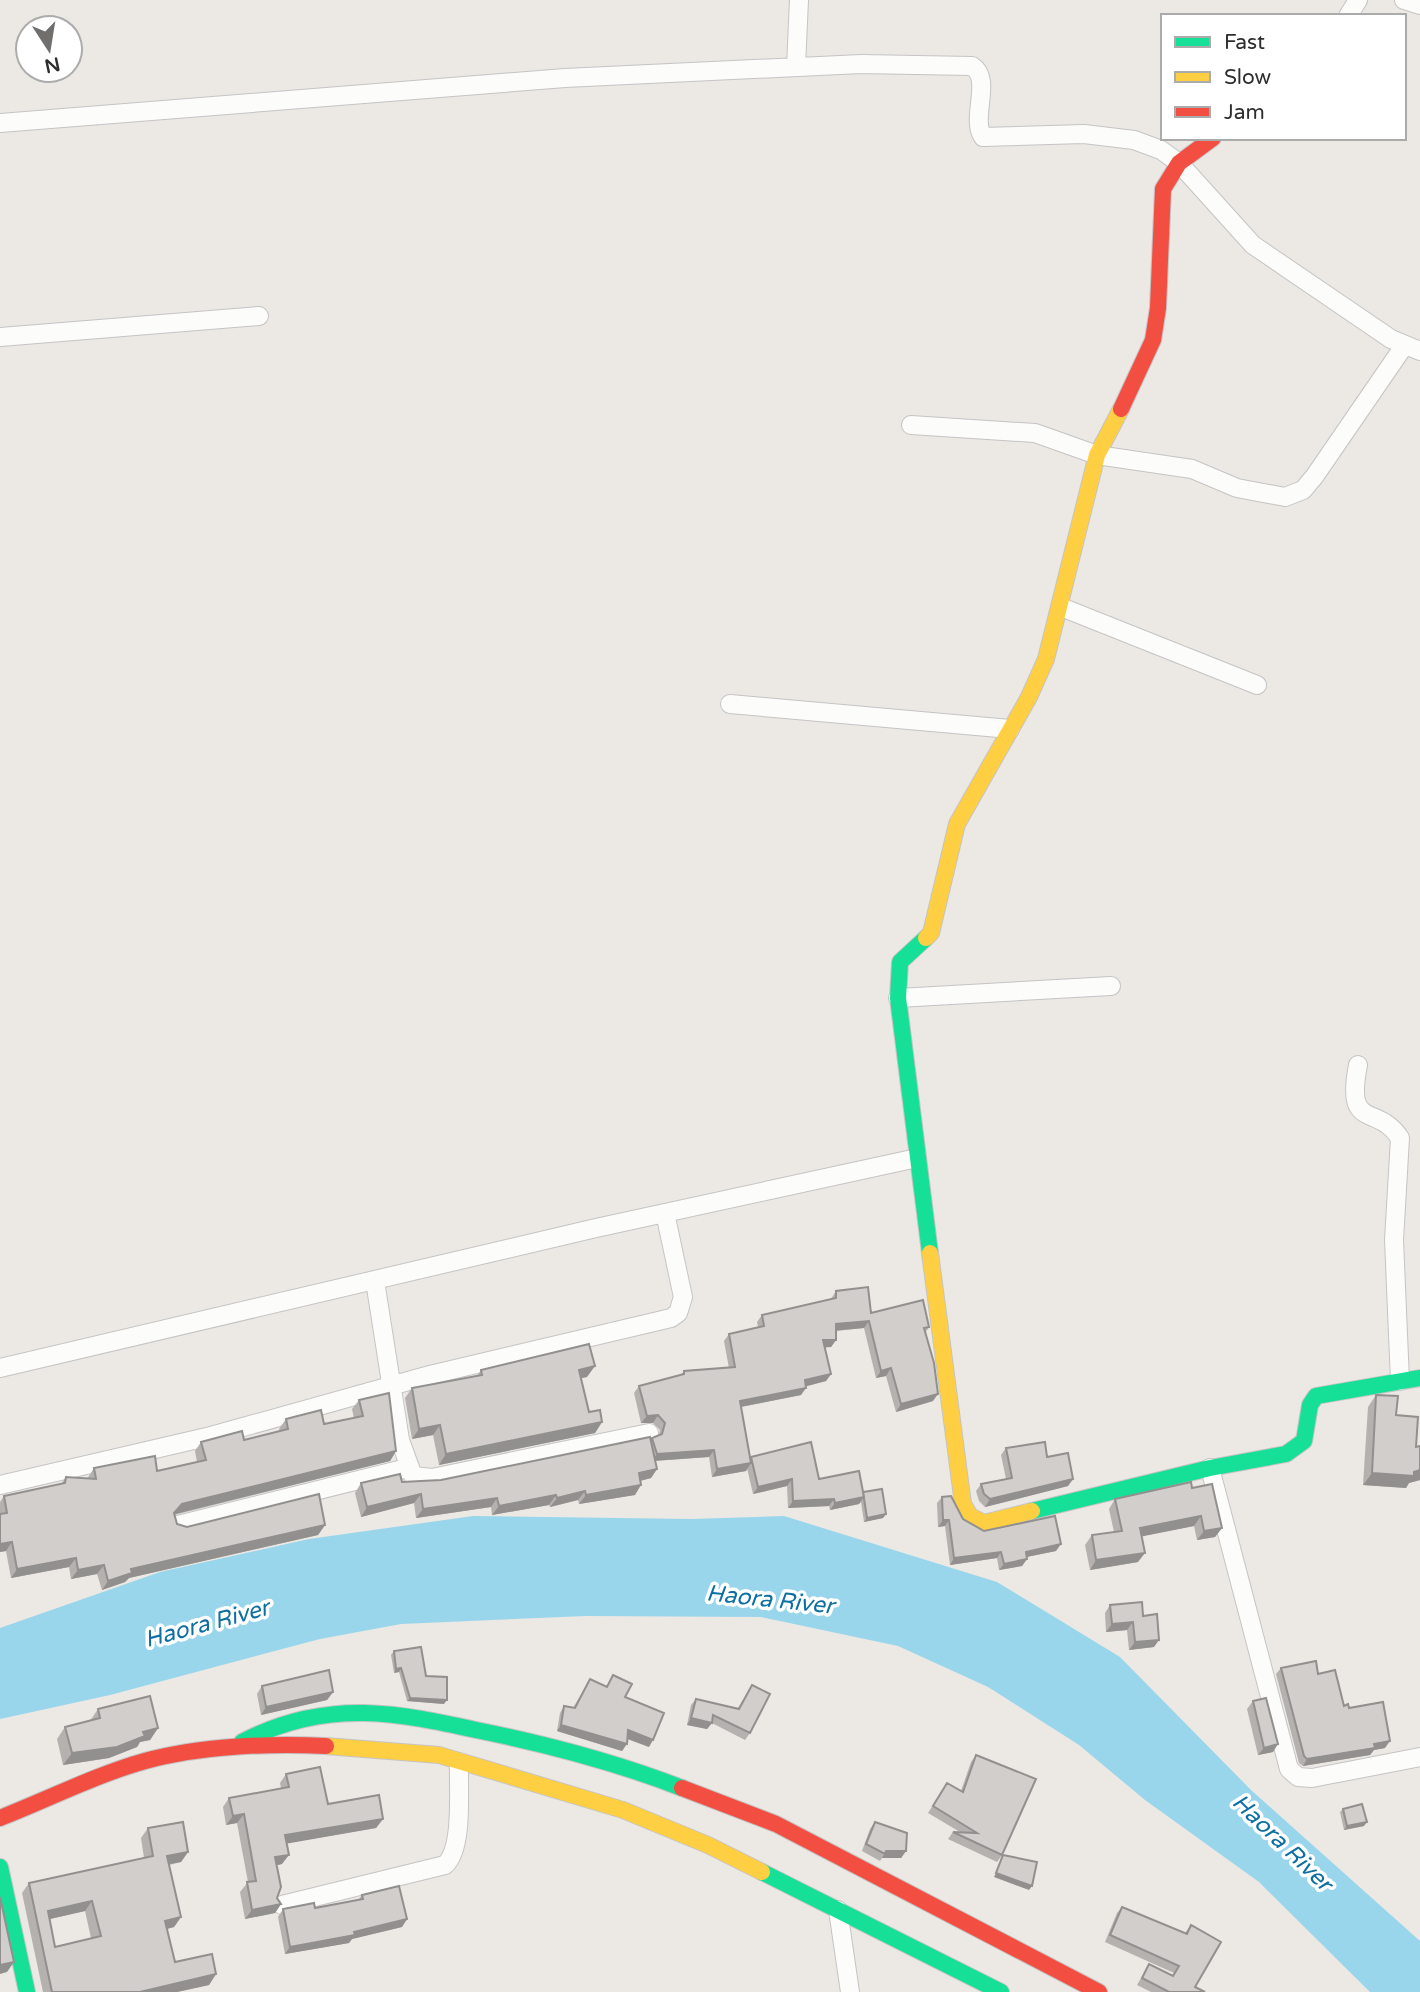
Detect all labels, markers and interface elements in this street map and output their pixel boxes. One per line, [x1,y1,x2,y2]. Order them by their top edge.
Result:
north arrow [14,14,84,84]
legend [1161,14,1406,140]
text: Fast [1224,30,1265,55]
text: N [43,52,62,77]
text: Slow [1224,65,1272,90]
text: Jam [1224,100,1265,125]
water label: Haora River [705,1579,838,1621]
water label: Haora River [142,1593,275,1654]
water label: Haora River [1226,1788,1340,1900]

